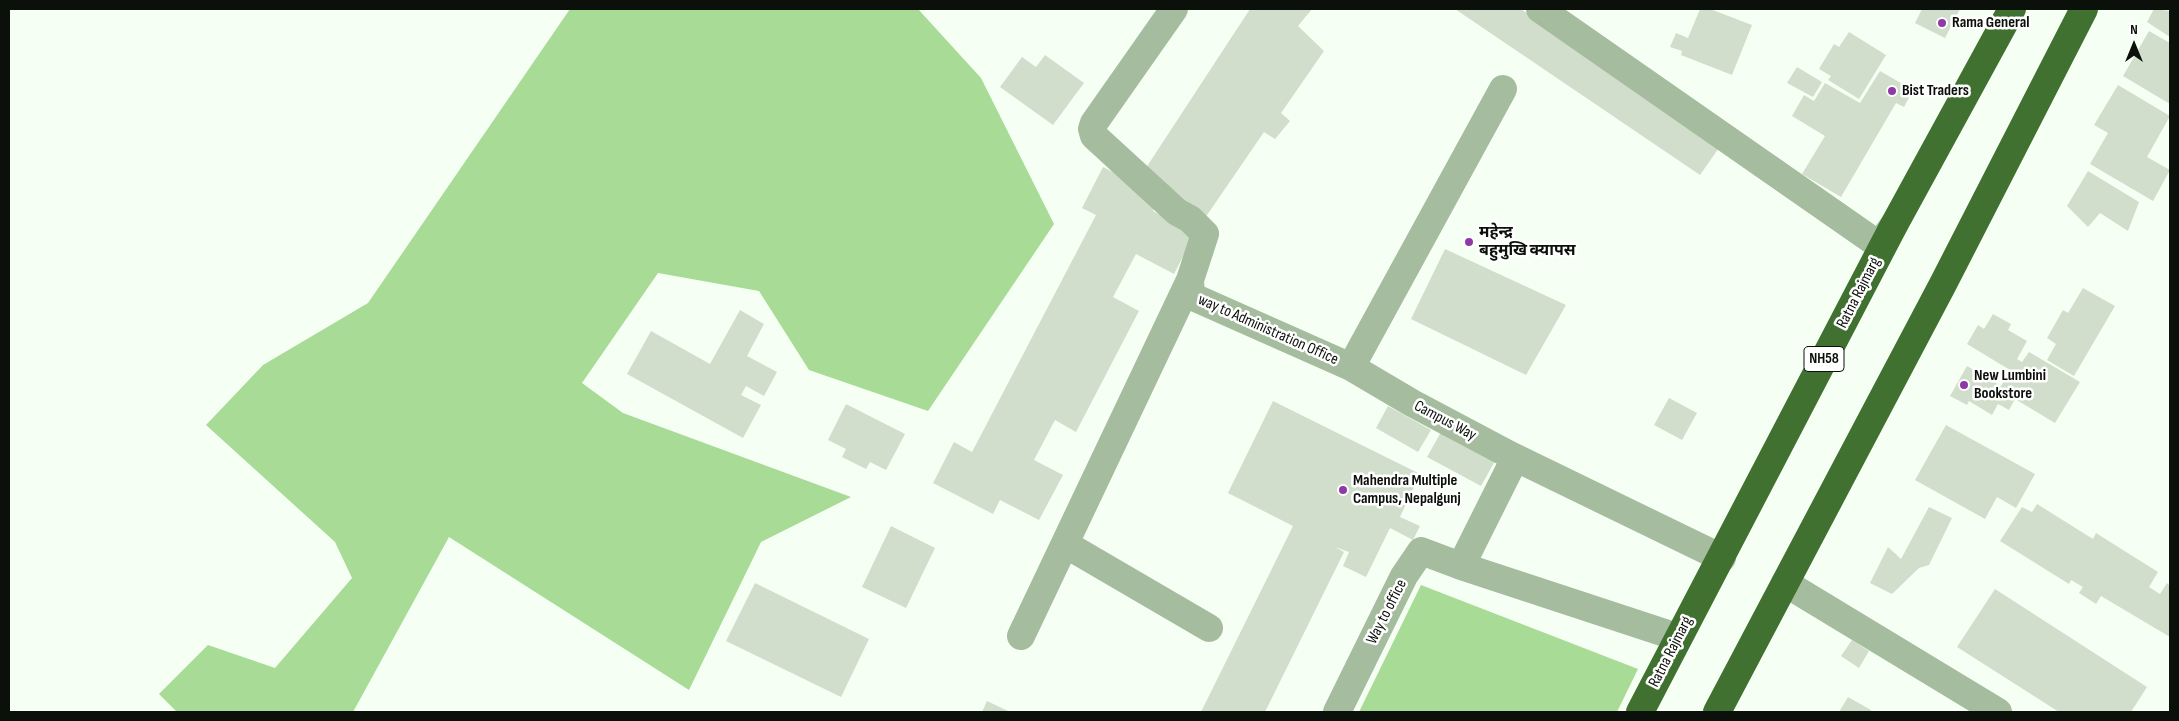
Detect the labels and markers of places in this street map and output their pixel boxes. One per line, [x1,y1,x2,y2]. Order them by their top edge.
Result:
place label: Rama General [1952,13,2030,33]
marker: Rama General [1936,17,1948,29]
place label: Bist Traders [1902,81,1969,101]
marker: Bist Traders [1886,85,1898,97]
place label: महेन्द्र बहुमुखि क्यापस [1479,223,1576,261]
marker: महेन्द्र बहुमुखि क्यापस [1463,236,1475,248]
place label: New Lumbini Bookstore [1974,366,2046,404]
marker: New Lumbini Bookstore [1958,379,1970,391]
place label: Mahendra Multiple Campus, Nepalgunj [1353,471,1461,509]
marker: Mahendra Multiple Campus, Nepalgunj [1337,484,1349,496]

